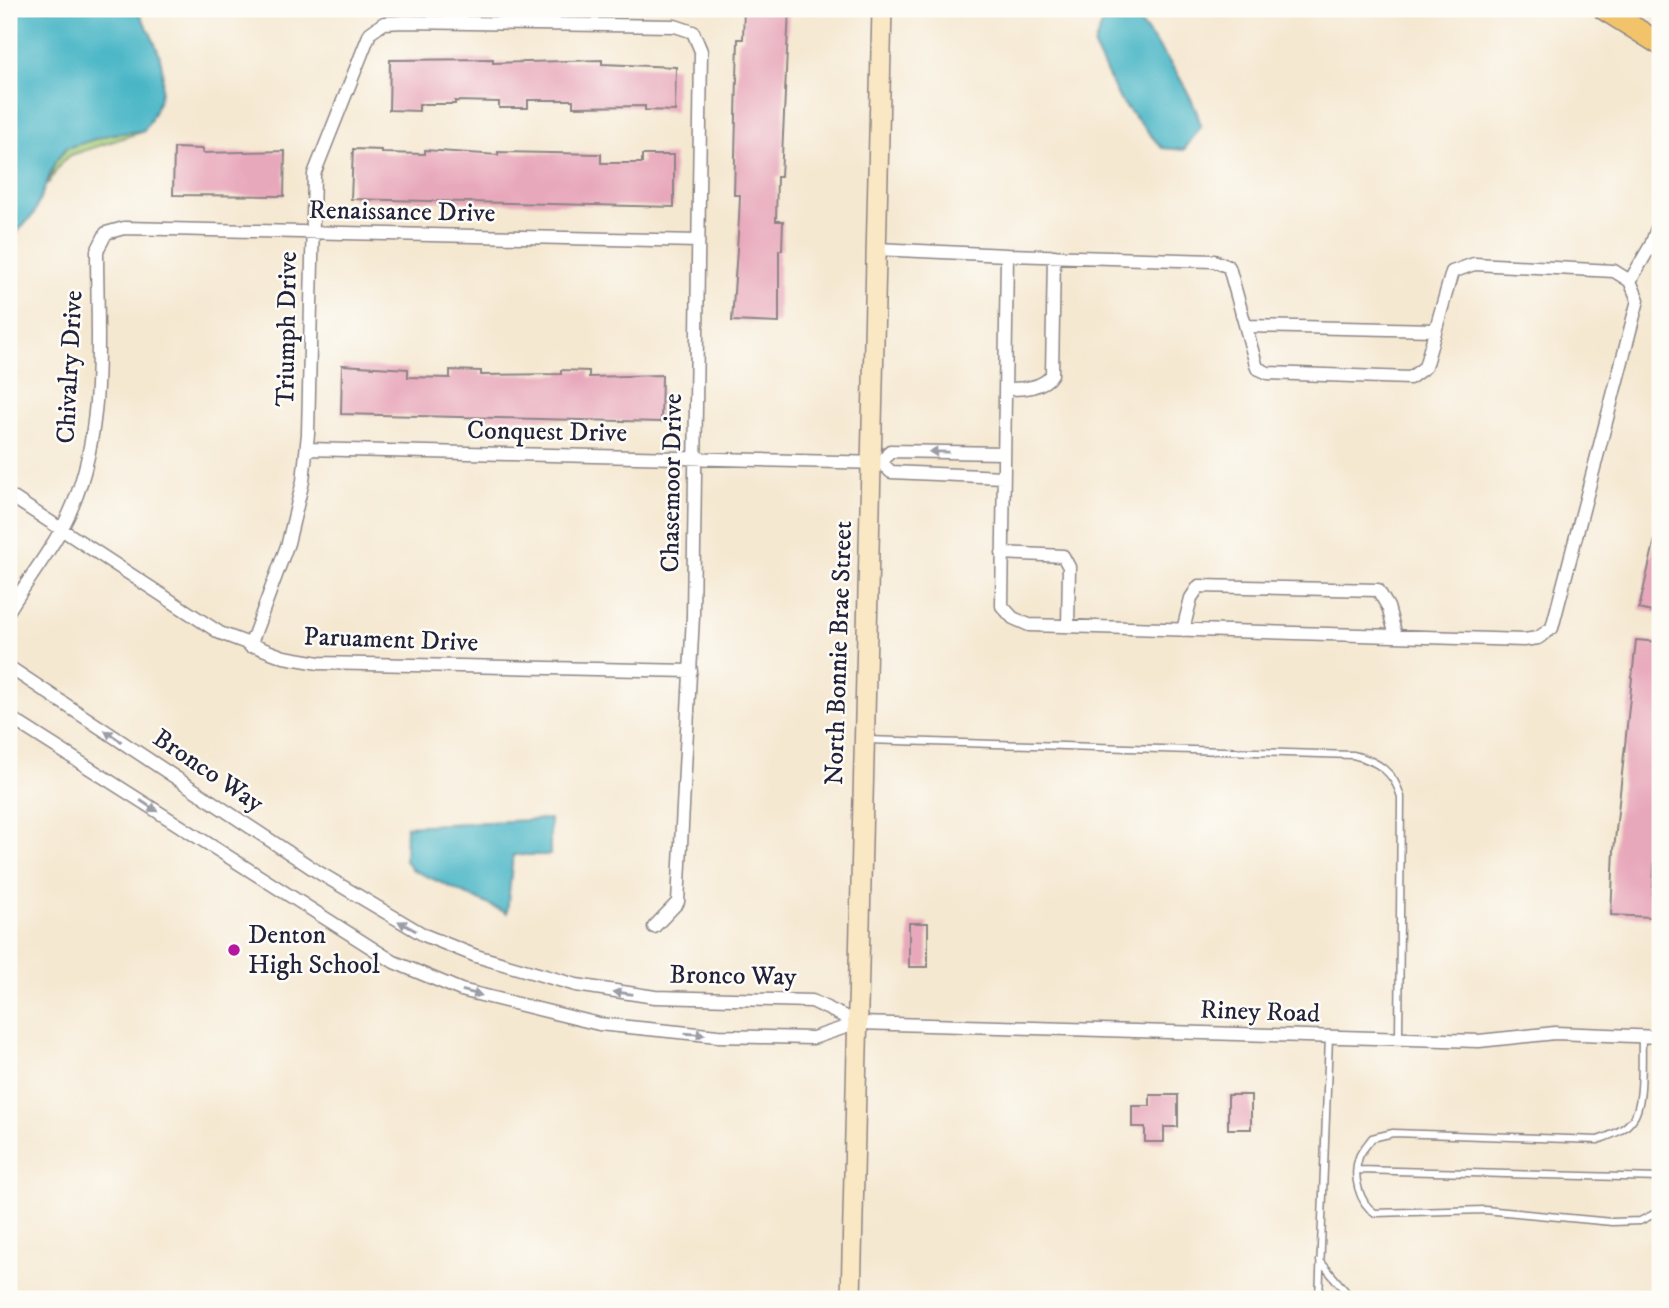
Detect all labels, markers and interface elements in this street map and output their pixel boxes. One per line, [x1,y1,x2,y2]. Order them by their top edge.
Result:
street label: Renaissance Drive [308,194,496,230]
street label: Triumph Drive [269,251,305,407]
street label: Chivalry Drive [50,290,90,444]
street label: Chasemoor Drive [654,393,690,573]
street label: Conquest Drive [467,414,627,450]
one-way arrow [928,446,950,458]
street label: North Bonnie Brae Street [818,520,860,786]
street label: Paruament Drive [303,620,479,660]
street label: Bronco Way [146,722,270,821]
one-way arrow [104,729,122,743]
one-way arrow [139,800,158,813]
place label: Denton High School [248,919,380,982]
one-way arrow [397,920,417,932]
marker: Denton High School [226,942,242,958]
street label: Bronco Way [669,958,797,994]
one-way arrow [612,987,634,998]
one-way arrow [461,988,483,999]
street label: Riney Road [1199,993,1321,1031]
one-way arrow [684,1029,706,1040]

